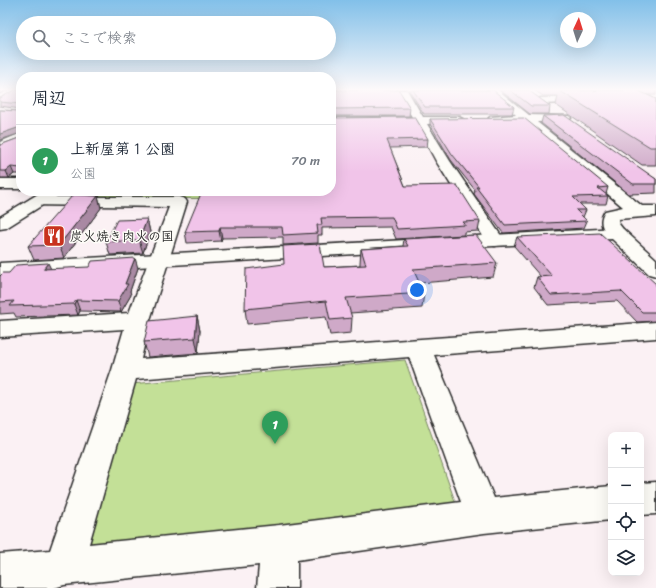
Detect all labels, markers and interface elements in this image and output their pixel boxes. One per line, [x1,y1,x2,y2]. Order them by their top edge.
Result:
north arrow [560,12,596,48]
search box [16,16,336,60]
text: ここで検索 [62,25,137,51]
icon: search [30,27,52,49]
text: 周辺 [32,83,66,113]
text: 上新屋第１公園 [70,136,175,162]
text: 1 [42,149,48,172]
text: 70 m [291,149,320,172]
text: 公園 [70,162,96,185]
restaurant icon: 炭火焼き肉火の国 [41,223,67,249]
place label: 炭火焼き肉火の国 [70,225,174,248]
your location [407,280,427,300]
pin: 1 [262,411,288,444]
map controls [608,432,644,576]
button: + [608,432,644,468]
button: − [608,468,644,504]
button: locate [608,504,644,540]
button: layers [608,540,644,576]

